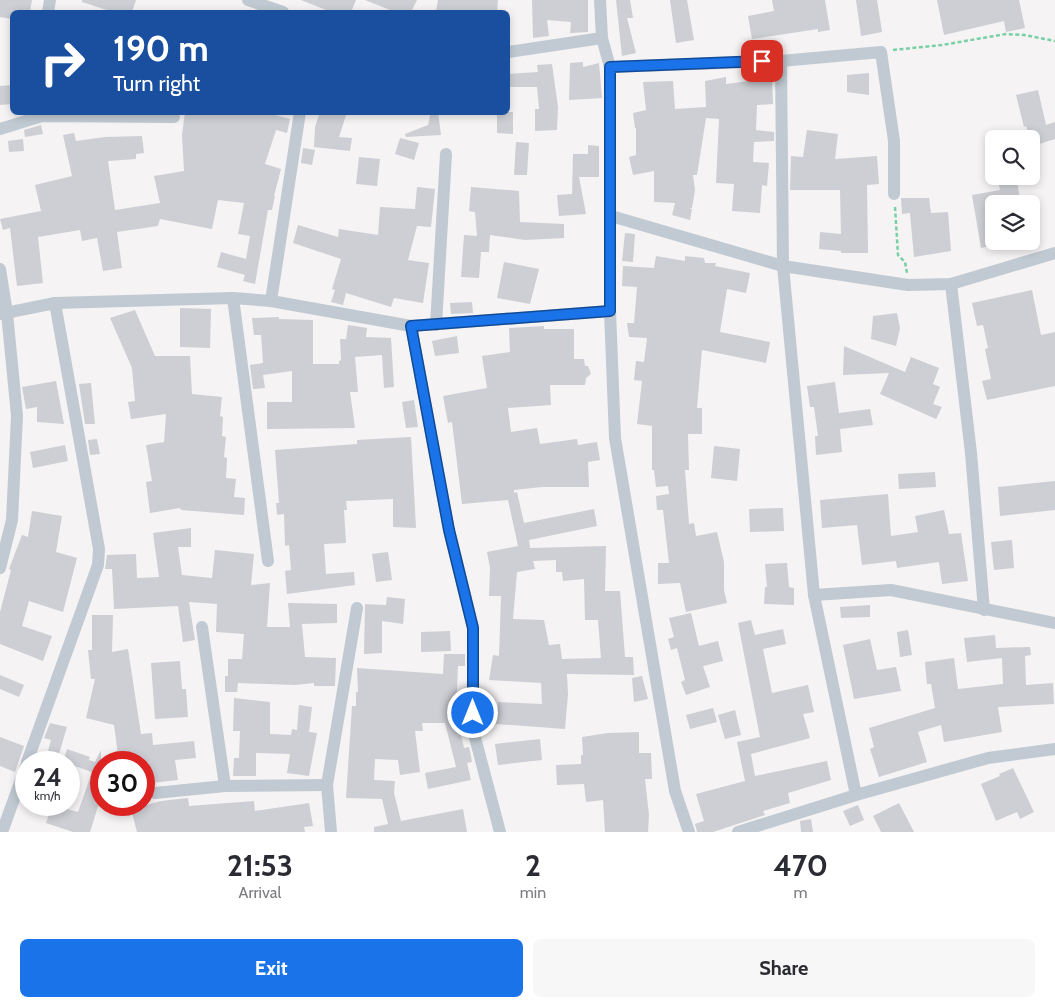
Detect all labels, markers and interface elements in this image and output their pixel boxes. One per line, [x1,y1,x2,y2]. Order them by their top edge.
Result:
text: 190 m [113,27,209,70]
icon: right [30,30,95,95]
pin [741,40,783,82]
icon: arrive [748,47,776,75]
text: Turn right [113,70,200,97]
map controls [985,130,1040,250]
button: search [985,130,1040,185]
button: layers [985,195,1040,250]
position arrow [446,686,498,738]
speed limit sign: 30 [90,751,155,816]
text: 24 [33,762,62,792]
text: km/h [34,788,61,803]
text: 21:53 [227,847,293,884]
text: 2 [525,847,541,884]
text: 470 [773,847,828,884]
text: Arrival [239,883,281,902]
text: min [520,883,546,902]
text: m [794,883,808,902]
button: Exit [20,939,523,997]
button: Share [533,939,1035,997]

